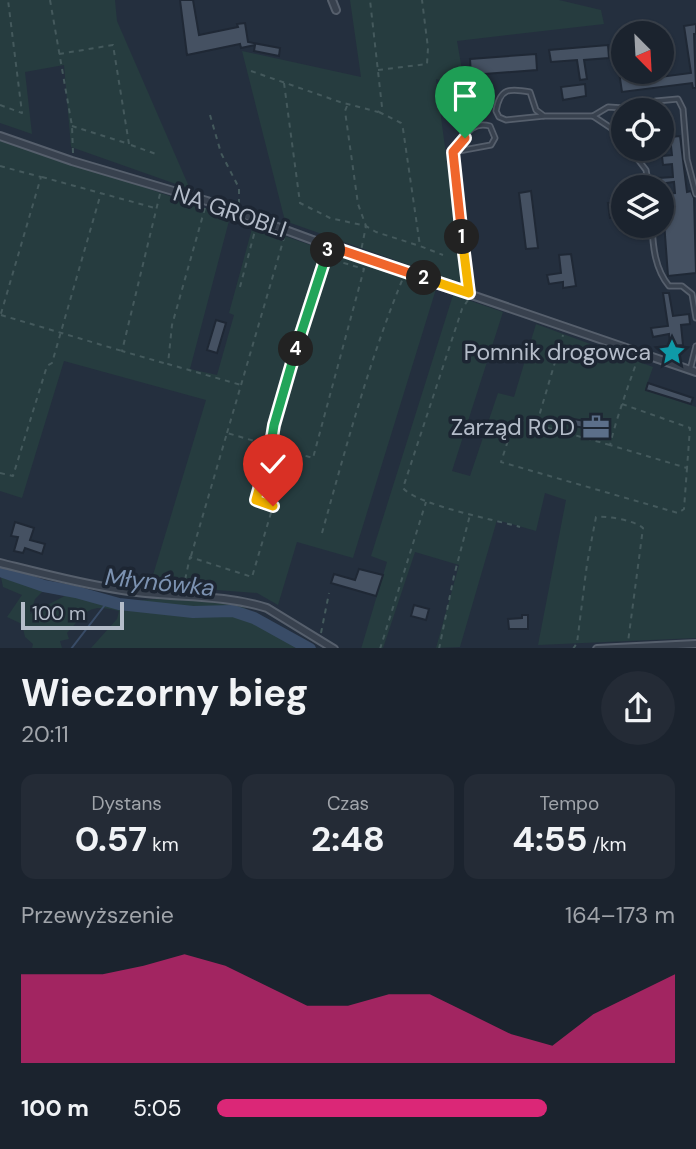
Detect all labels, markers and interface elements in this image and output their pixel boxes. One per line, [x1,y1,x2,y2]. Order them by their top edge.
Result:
north arrow [611,21,674,84]
map controls [611,21,674,238]
pin [435,66,495,138]
icon: arrive [446,77,484,115]
button: locate [611,98,674,161]
button: layers [611,175,674,238]
street label: NA GROBLI [170,178,290,244]
pin: 1 [444,219,480,254]
text: 1 [458,224,465,249]
pin: 3 [310,232,346,268]
text: 3 [322,237,333,262]
pin: 2 [406,260,442,296]
text: 2 [418,265,429,290]
pin: 4 [278,332,314,366]
text: 4 [289,336,302,361]
place label: Pomnik drogowca [464,337,651,367]
place icon: Pomnik drogowca [657,337,687,367]
place label: Zarząd ROD [451,412,575,442]
office icon: Zarząd ROD [581,412,611,442]
pin [243,434,303,506]
icon: check [254,445,292,483]
water label: Młynówka [103,561,217,603]
scale bar [21,600,124,631]
text: 100 m [32,601,86,626]
text: Wieczorny bieg [21,668,308,718]
button: share [601,671,675,745]
text: 20:11 [21,719,69,749]
text: Dystans [91,791,162,816]
text: Czas [327,791,369,816]
text: Tempo [539,791,599,816]
text: 0.57 [75,816,147,862]
text: 2:48 [311,816,385,862]
text: 4:55 [512,816,587,862]
text: km [147,832,179,857]
text: /km [587,832,626,857]
text: Przewyższenie [21,900,174,930]
text: 164–173 m [565,900,675,930]
text: 100 m [21,1093,89,1123]
text: 5:05 [133,1093,181,1123]

